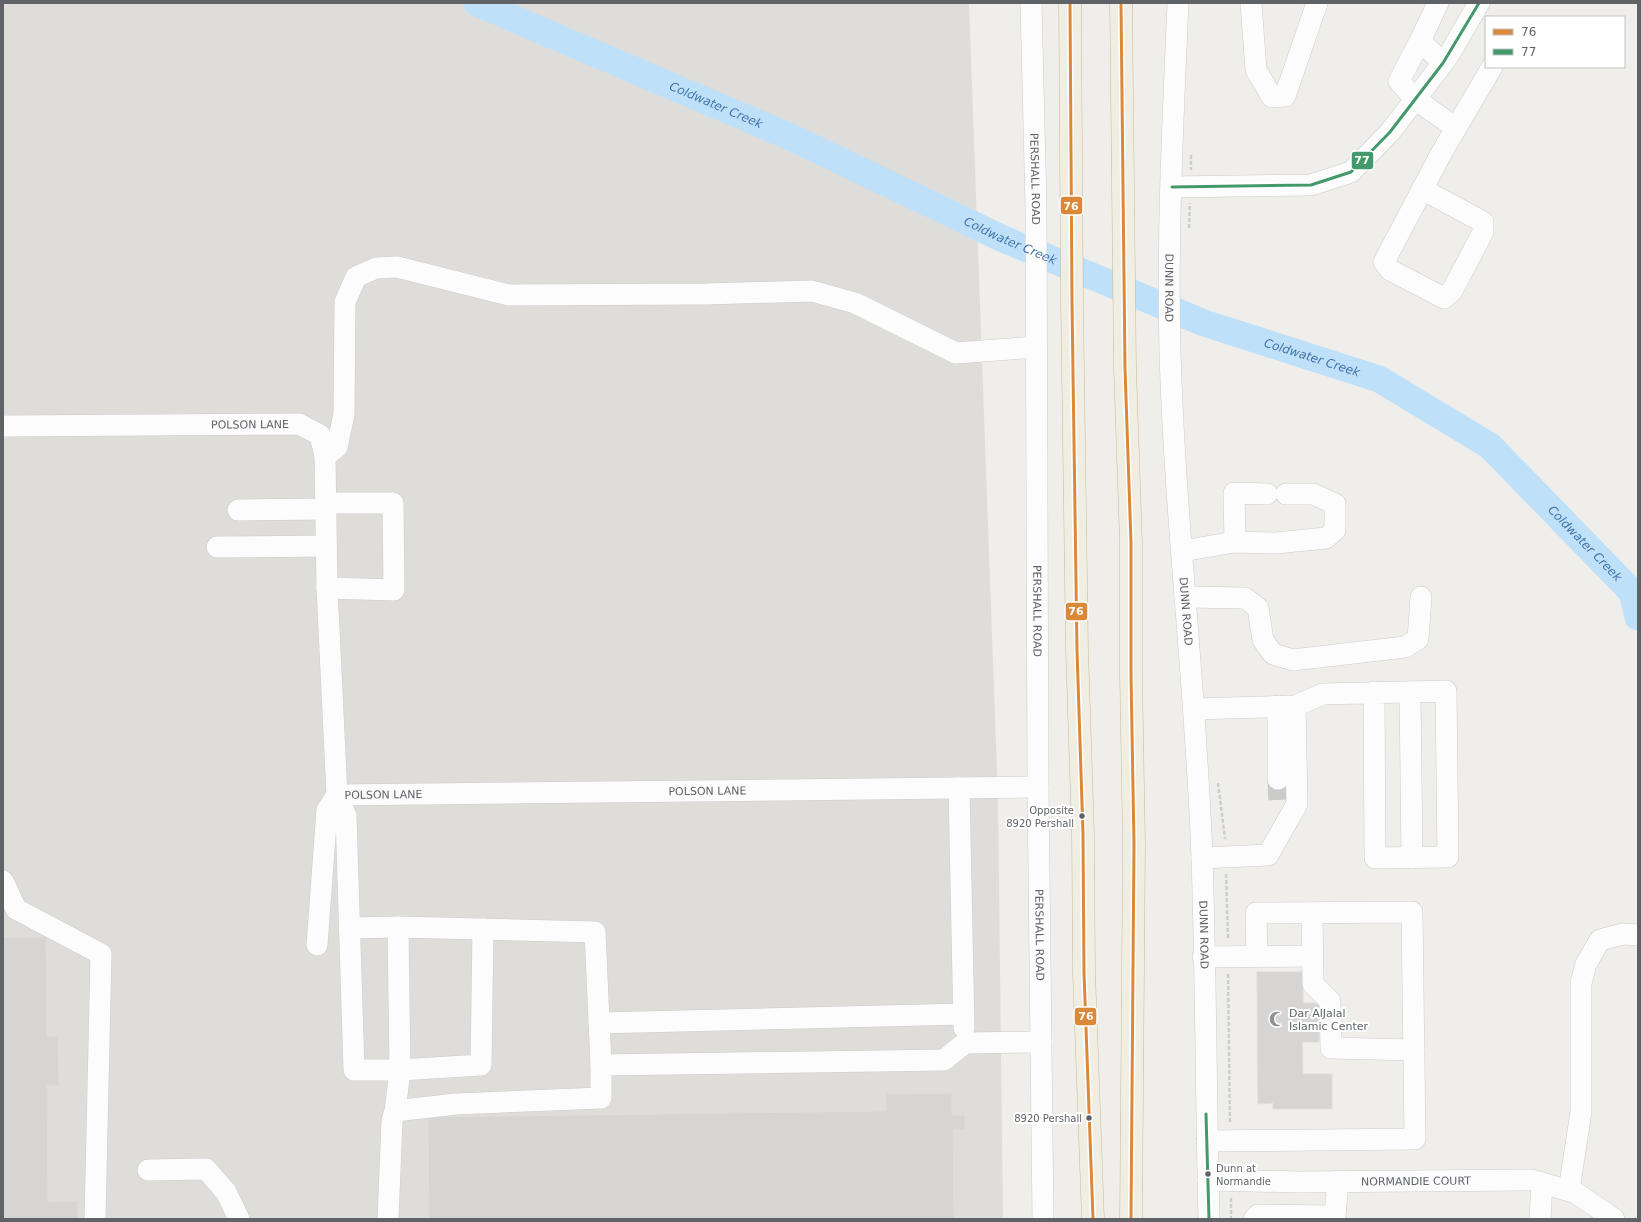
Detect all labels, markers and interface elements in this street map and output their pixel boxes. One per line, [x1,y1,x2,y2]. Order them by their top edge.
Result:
legend [1485,16,1625,68]
text: 76 [1521,25,1536,39]
text: 77 [1521,45,1536,59]
water label: Coldwater Creek [667,79,766,132]
street label: PERSHALL ROAD [1028,133,1043,225]
line badge: 77 [1351,151,1374,170]
text: 77 [1354,154,1370,167]
line badge: 76 [1060,196,1083,215]
text: 76 [1063,200,1079,213]
water label: Coldwater Creek [962,214,1060,268]
street label: DUNN ROAD [1163,253,1176,322]
water label: Coldwater Creek [1262,336,1363,380]
street label: POLSON LANE [211,418,289,431]
water label: Coldwater Creek [1545,503,1625,585]
street label: PERSHALL ROAD [1031,565,1044,657]
street label: DUNN ROAD [1177,577,1195,646]
line badge: 76 [1065,602,1088,621]
text: 76 [1068,605,1084,618]
street label: POLSON LANE [668,784,747,798]
street label: POLSON LANE [344,788,423,801]
place label: Opposite 8920 Pershall [1006,805,1074,829]
marker: Opposite 8920 Pershall [1077,811,1087,821]
street label: PERSHALL ROAD [1033,889,1047,981]
street label: DUNN ROAD [1197,900,1211,969]
line badge: 76 [1074,1007,1097,1026]
place label: Dar AlJalal Islamic Center [1289,1007,1369,1033]
text: 76 [1078,1010,1094,1023]
mosque icon: Dar AlJalal Islamic Center [1268,1010,1286,1028]
place label: 8920 Pershall [1014,1113,1082,1124]
marker: 8920 Pershall [1084,1113,1094,1123]
place label: Dunn at Normandie [1216,1163,1271,1187]
marker: Dunn at Normandie [1203,1169,1213,1179]
street label: NORMANDIE COURT [1361,1174,1471,1188]

